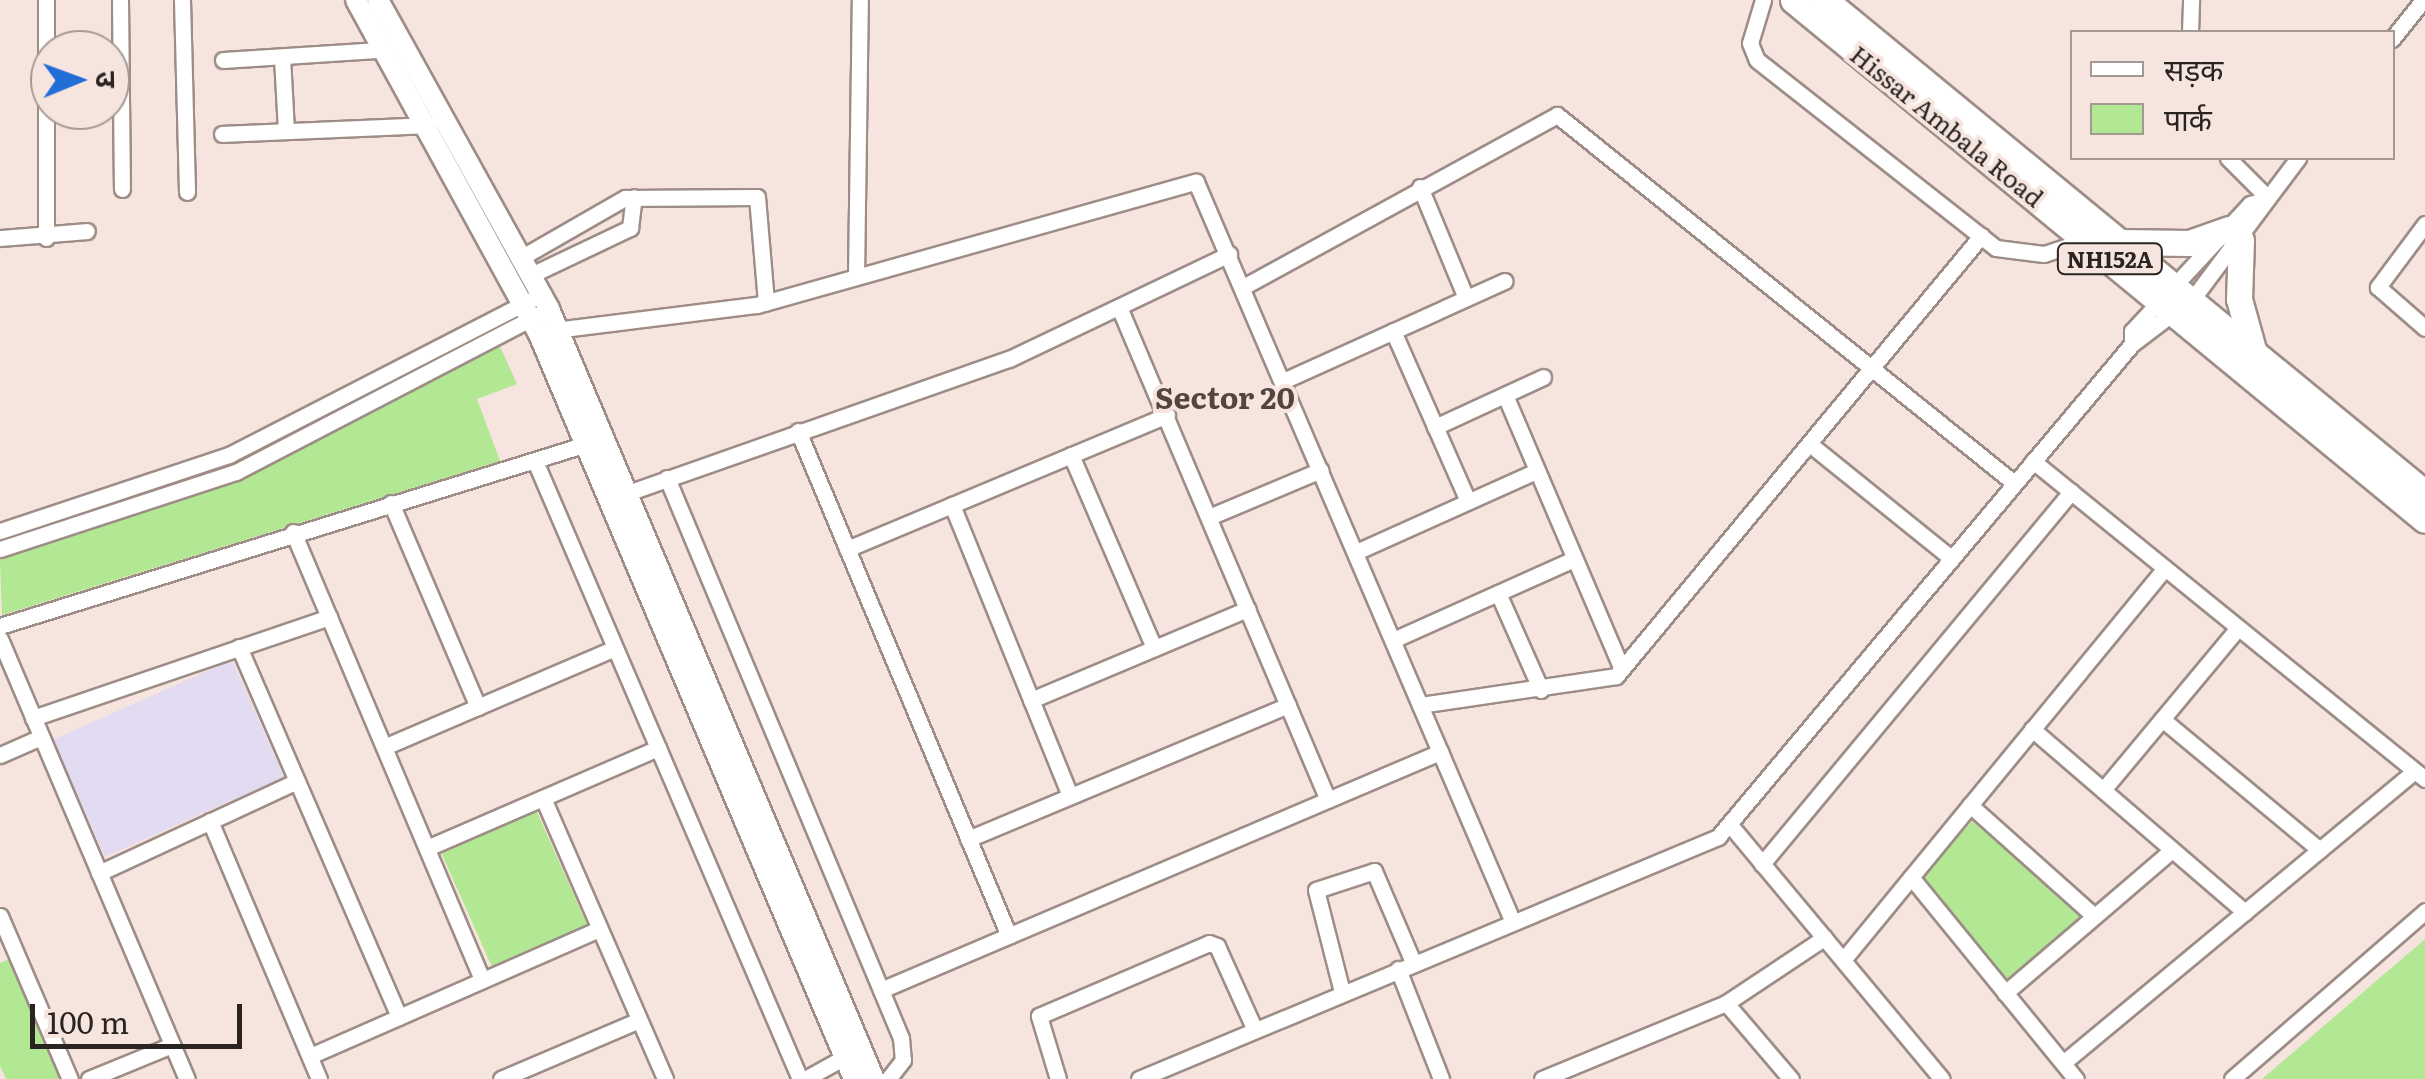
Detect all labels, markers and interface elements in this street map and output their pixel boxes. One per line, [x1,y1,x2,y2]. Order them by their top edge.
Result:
north arrow [30,30,130,130]
legend [2070,30,2395,160]
street label: Hissar Ambala Road [1845,39,2049,213]
text: सड़क [2164,46,2223,90]
text: उ [87,71,129,88]
text: पार्क [2164,96,2212,140]
road number: NH152A [2055,242,2165,276]
district label: Sector 20 [1155,378,1295,414]
scale bar [35,984,248,1046]
text: 100 m [47,999,129,1043]

